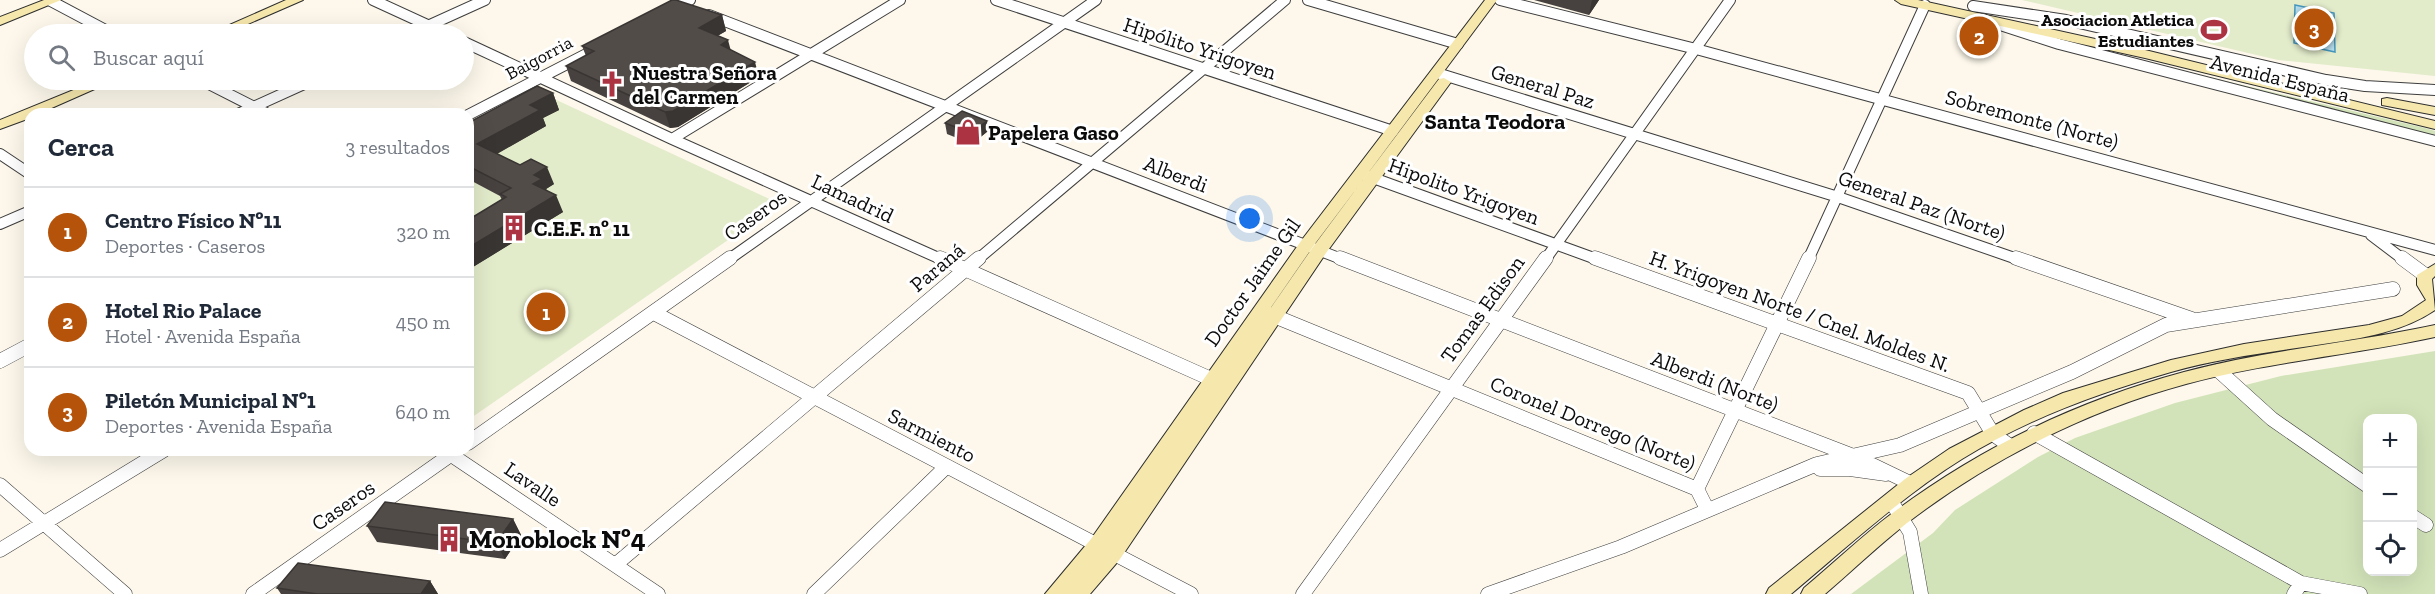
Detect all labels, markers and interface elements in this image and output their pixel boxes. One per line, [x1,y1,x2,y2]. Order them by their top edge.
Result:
pin: 3 [2294,6,2334,51]
place label: Asociacion Atletica Estudiantes [2041,9,2194,52]
street label: Hipólito Yrigoyen [1121,12,1279,84]
pin: 2 [1960,14,1998,58]
sports icon: Asociacion Atletica Estudiantes [2199,15,2229,45]
search box [24,24,474,90]
street label: Baigorria [502,31,576,85]
icon: search [45,41,78,74]
text: Buscar aquí [93,44,204,71]
street label: Avenida España [2208,49,2352,107]
street label: General Paz [1488,58,1598,114]
place label: Nuestra Señora del Carmen [632,60,777,109]
church icon: Nuestra Señora del Carmen [597,69,627,99]
street label: Sobremonte (Norte) [1943,84,2121,154]
district label: Santa Teodora [1425,108,1565,135]
shop icon: Papelera Gaso [953,117,983,147]
place label: Papelera Gaso [988,120,1119,145]
text: Cerca [48,131,114,163]
text: 3 resultados [346,135,450,159]
street label: Alberdi [1140,150,1212,198]
street label: Hipolito Yrigoyen [1385,152,1543,230]
street label: General Paz (Norte) [1835,165,2009,245]
street label: Lamadrid [808,168,898,228]
street label: Caseros [719,184,791,246]
your location [1235,204,1264,233]
text: Centro Físico Nº11 [105,207,281,234]
building icon: C.E.F. nº 11 [499,213,529,243]
street label: Doctor Jaime Gil [1199,213,1306,351]
place label: C.E.F. nº 11 [534,216,630,241]
text: 1 [63,220,72,244]
text: 320 m [397,220,450,244]
text: Deportes · Caseros [105,234,265,258]
street label: Paraná [905,237,969,297]
street label: H. Yrigoyen Norte / Cnel. Moldes N. [1646,245,1954,377]
street label: Tomas Edison [1435,251,1529,367]
pin: 1 [526,290,566,334]
text: Hotel Rio Palace [105,297,261,324]
text: 2 [62,310,73,334]
text: 450 m [396,310,450,334]
text: Hotel · Avenida España [105,324,301,348]
street label: Alberdi (Norte) [1648,345,1782,417]
street label: Coronel Dorrego (Norte) [1487,370,1699,476]
text: Piletón Municipal Nº1 [105,387,316,414]
text: 3 [62,400,73,424]
text: 640 m [395,400,450,424]
street label: Sarmiento [884,402,980,468]
text: Deportes · Avenida España [105,414,332,438]
map controls [2363,414,2417,576]
button: + [2363,414,2417,468]
street label: Lavalle [500,456,566,512]
button: − [2363,468,2417,522]
street label: Caseros [307,474,379,536]
button: locate [2363,522,2417,576]
place label: Monoblock Nº4 [469,523,646,555]
building icon: Monoblock Nº4 [434,524,464,554]

